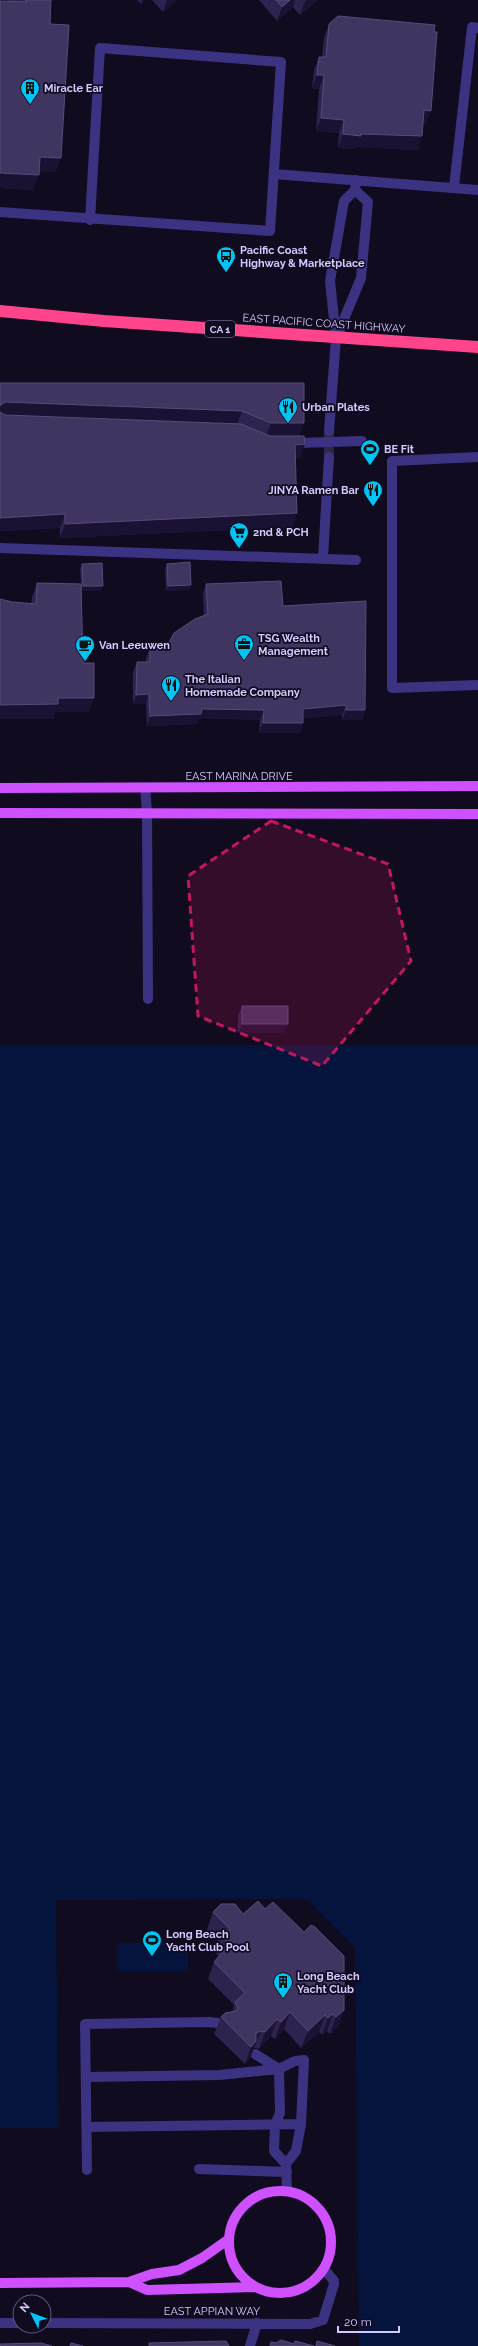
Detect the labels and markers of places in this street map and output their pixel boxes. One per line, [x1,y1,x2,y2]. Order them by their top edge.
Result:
building icon: Miracle Ear [19,77,41,105]
place label: Miracle Ear [44,82,104,95]
place label: Pacific Coast Highway & Marketplace [240,244,365,270]
bus stop icon: Pacific Coast Highway & Marketplace [215,245,237,273]
restaurant icon: Urban Plates [277,396,299,424]
place label: Urban Plates [302,401,370,414]
sports icon: BE Fit [359,438,381,466]
place label: BE Fit [384,443,415,456]
restaurant icon: JINYA Ramen Bar [362,479,384,507]
place label: JINYA Ramen Bar [268,484,360,497]
supermarket icon: 2nd & PCH [228,521,250,549]
place label: 2nd & PCH [253,526,309,539]
place label: TSG Wealth Management [258,632,329,658]
office icon: TSG Wealth Management [233,633,255,661]
cafe icon: Van Leeuwen [74,634,96,662]
place label: Van Leeuwen [99,639,170,652]
place label: The Italian Homemade Company [185,673,300,699]
restaurant icon: The Italian Homemade Company [160,674,182,702]
place label: Long Beach Yacht Club Pool [166,1928,250,1954]
sports icon: Long Beach Yacht Club Pool [141,1929,163,1957]
place label: Long Beach Yacht Club [297,1970,360,1996]
building icon: Long Beach Yacht Club [272,1971,294,1999]

